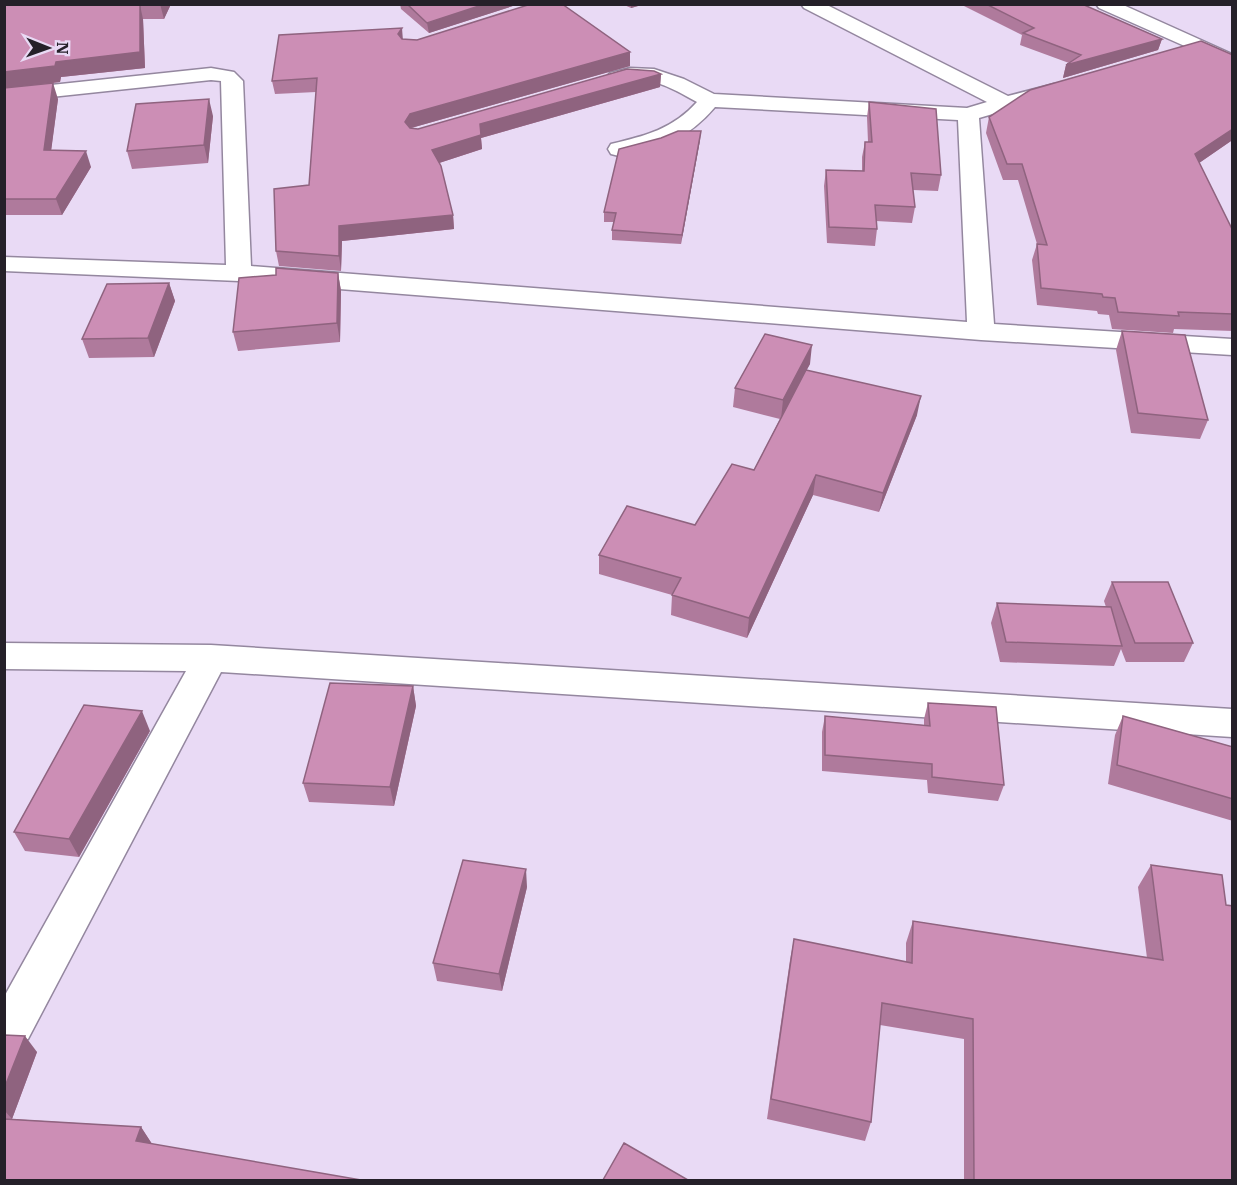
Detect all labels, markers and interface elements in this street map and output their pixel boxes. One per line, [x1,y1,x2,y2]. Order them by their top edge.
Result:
north arrow [18,18,78,78]
text: N [53,42,73,55]

